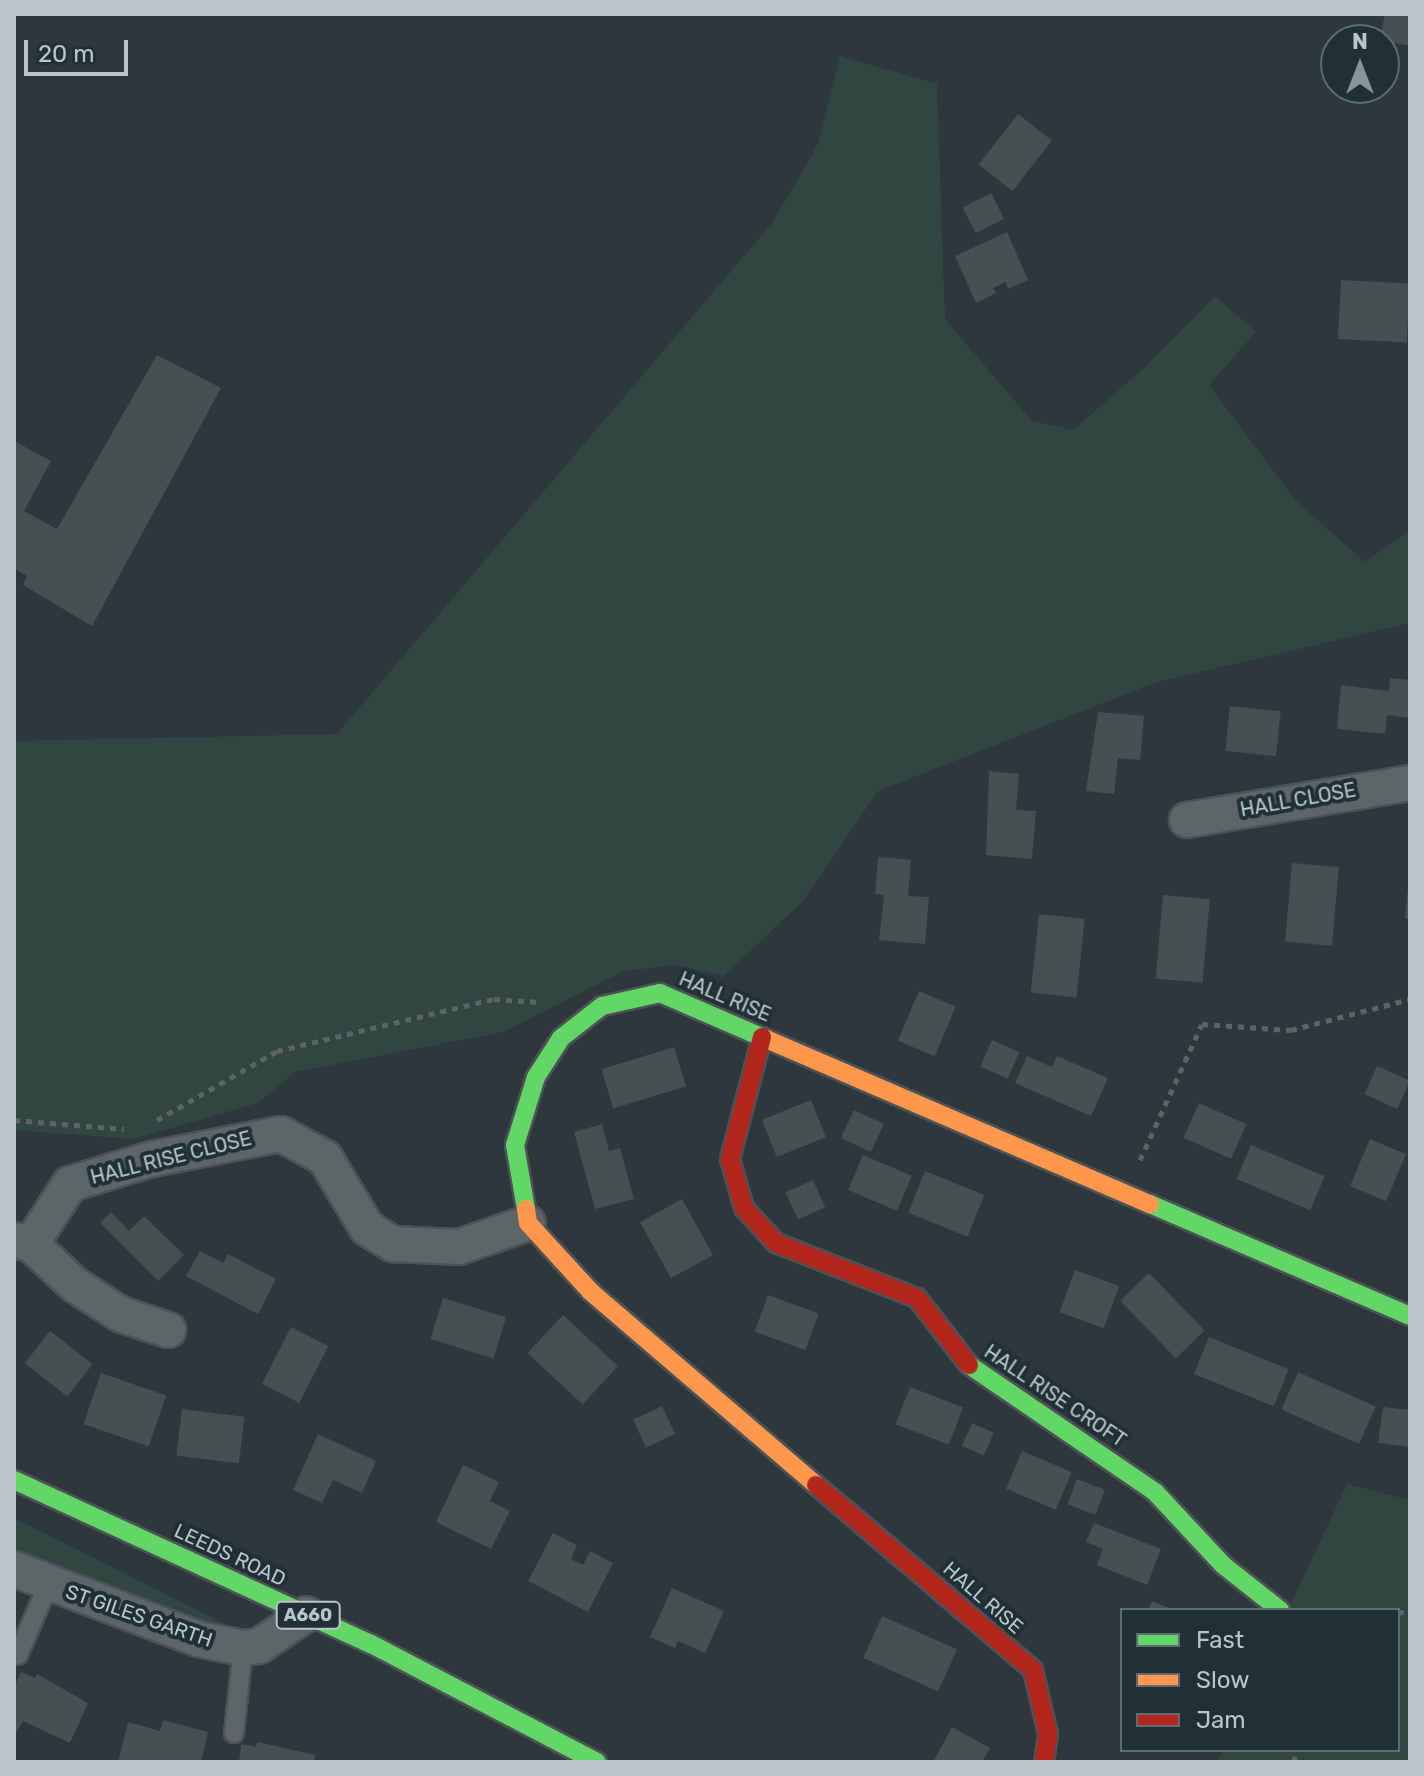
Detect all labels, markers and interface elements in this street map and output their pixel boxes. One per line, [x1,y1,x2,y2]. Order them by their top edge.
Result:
scale bar [28,24,132,74]
north arrow [1320,24,1400,104]
text: N [1352,28,1368,55]
text: 20 m [38,40,95,68]
street label: HALL CLOSE [1238,778,1358,822]
street label: HALL RISE [675,967,775,1027]
street label: HALL RISE CLOSE [88,1126,254,1190]
street label: HALL RISE CROFT [979,1340,1131,1452]
street label: LEEDS ROAD [170,1519,290,1591]
street label: HALL RISE [938,1557,1028,1639]
street label: ST GILES GARTH [62,1580,216,1652]
road number: A660 [274,1601,342,1629]
legend [1120,1608,1400,1752]
text: Fast [1196,1626,1244,1654]
text: Slow [1196,1666,1249,1694]
text: Jam [1196,1706,1246,1734]

